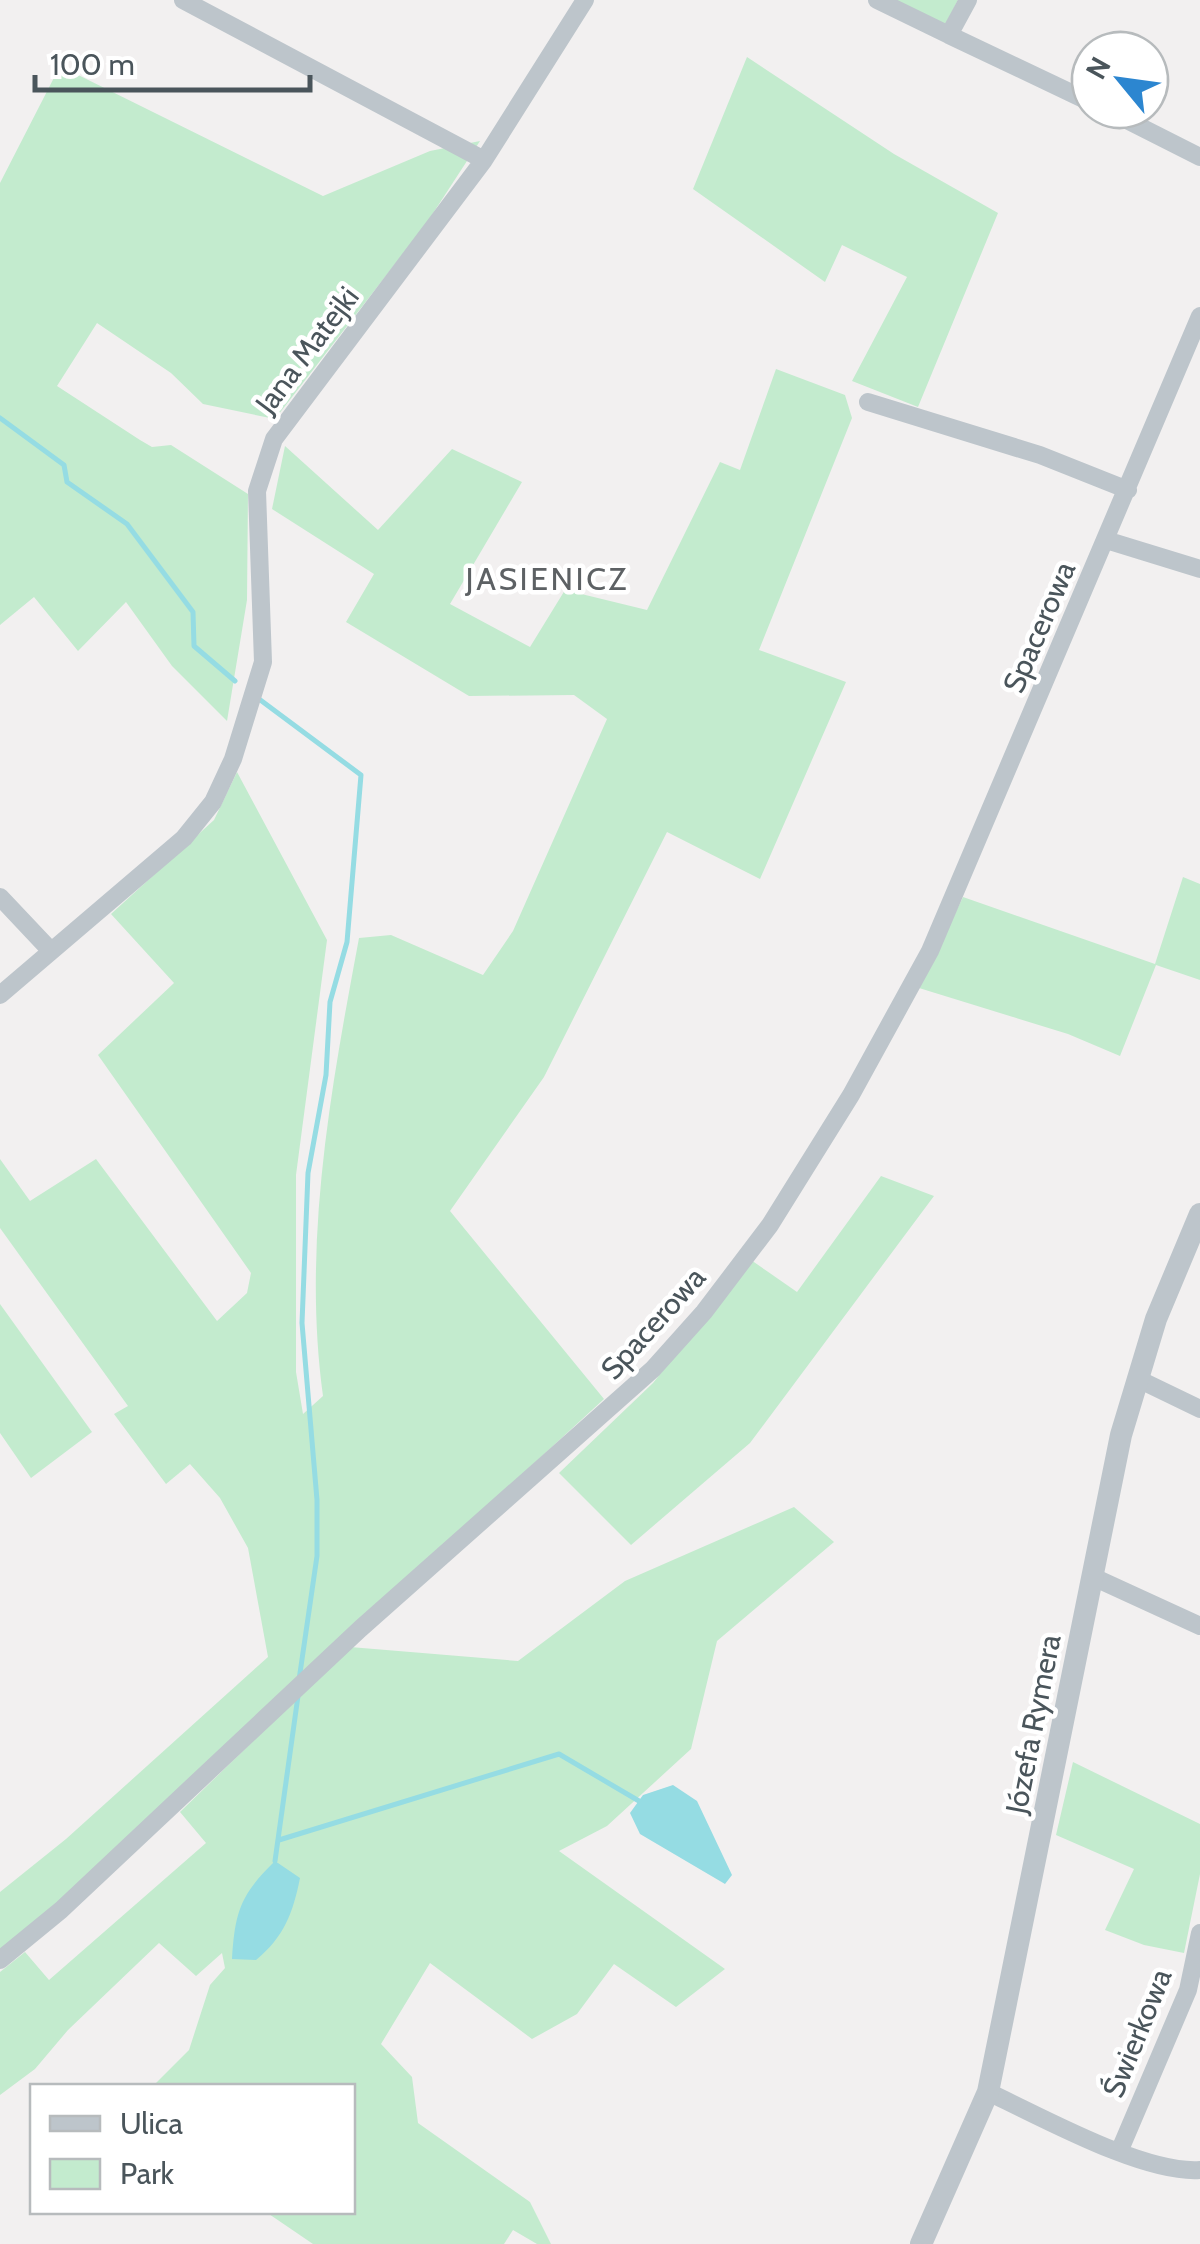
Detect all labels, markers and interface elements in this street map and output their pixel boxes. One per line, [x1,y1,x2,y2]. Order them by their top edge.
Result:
scale bar [35,30,310,92]
north arrow [1070,30,1170,130]
text: 100 m [50,46,135,83]
text: N [1078,51,1118,85]
street label: Jana Matejki [247,279,367,422]
street label: Spacerowa [995,555,1083,698]
district label: JASIENICZ [465,559,628,598]
street label: Spacerowa [593,1259,714,1387]
street label: Józefa Rymera [997,1631,1069,1818]
street label: Świerkowa [1094,1963,1180,2103]
legend [30,2084,355,2214]
text: Ulica [120,2105,183,2142]
text: Park [120,2155,175,2192]

